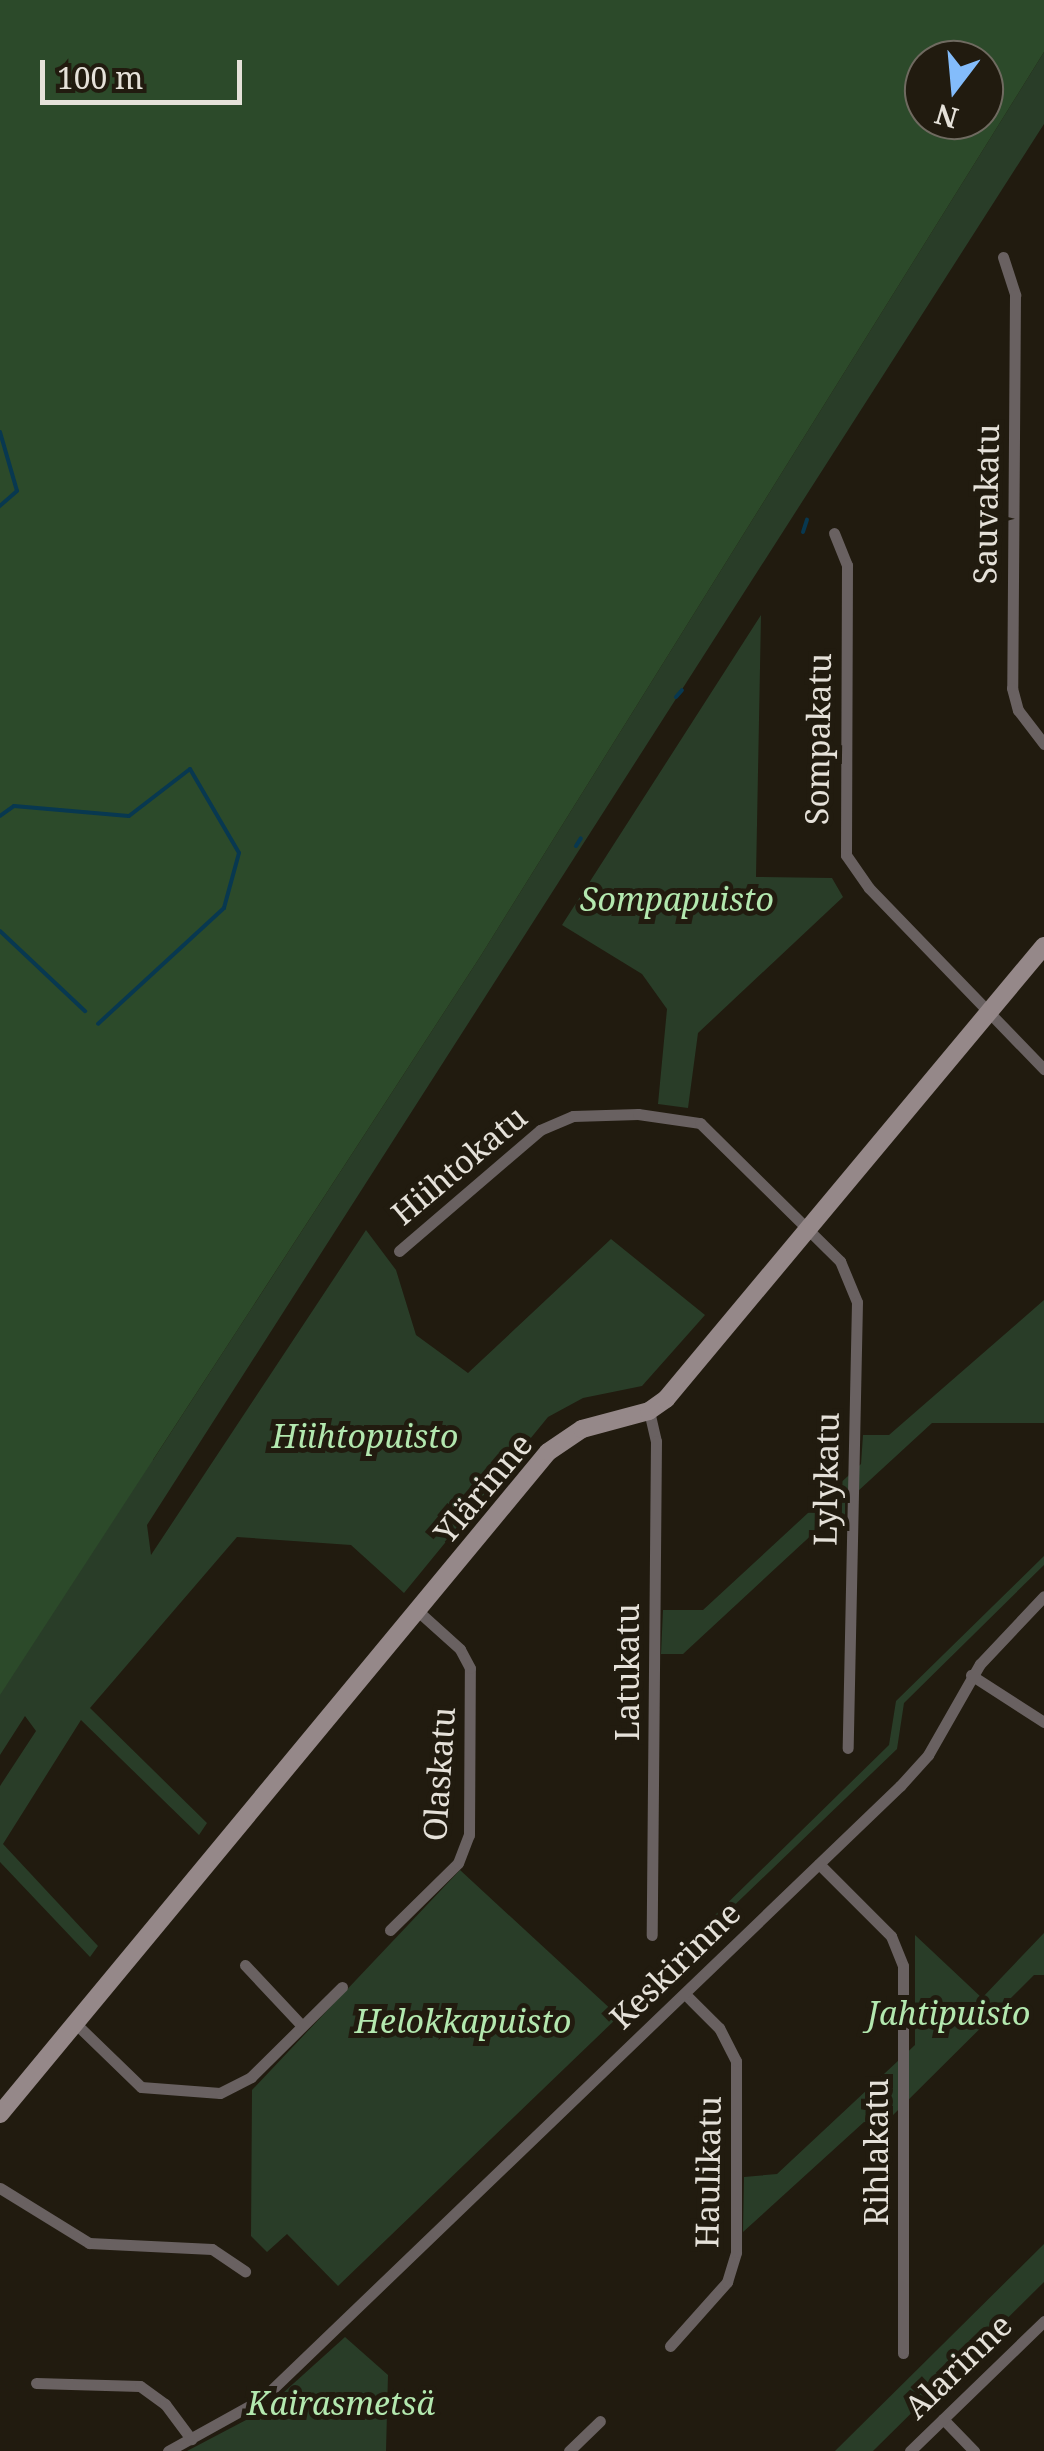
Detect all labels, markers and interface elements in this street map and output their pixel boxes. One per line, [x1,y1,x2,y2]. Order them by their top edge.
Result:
scale bar [45,40,248,102]
north arrow [904,40,1004,140]
text: 100 m [57,57,143,98]
text: N [930,96,962,138]
street label: Sauvakatu [965,423,1007,585]
street label: Sompakatu [797,653,839,825]
park label: Sompapuisto [580,880,774,918]
street label: Hiihtokatu [384,1098,534,1232]
street label: Lylykatu [806,1412,846,1546]
park label: Hiihtopuisto [272,1417,458,1455]
street label: Ylärinne [426,1425,540,1551]
street label: Latukatu [608,1603,646,1741]
street label: Olaskatu [415,1706,463,1842]
street label: Keskirinne [602,1894,748,2036]
park label: Jahtipuisto [868,1994,1030,2032]
park label: Helokkapuisto [355,2002,571,2040]
street label: Rihlakatu [857,2078,895,2226]
street label: Haulikatu [687,2096,729,2248]
street label: Alarinne [896,2306,1020,2426]
park label: Kairasmetsä [247,2384,435,2422]

